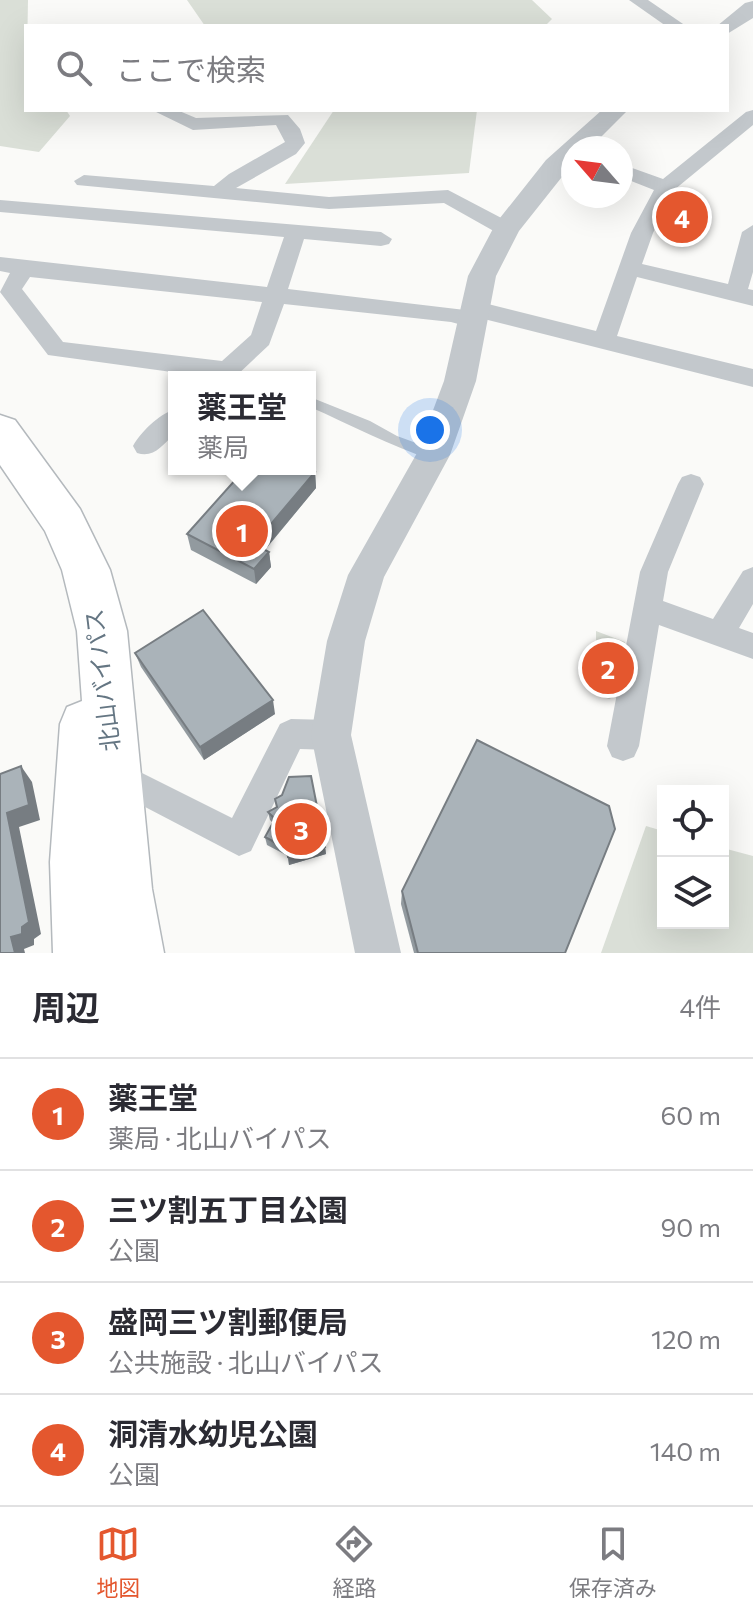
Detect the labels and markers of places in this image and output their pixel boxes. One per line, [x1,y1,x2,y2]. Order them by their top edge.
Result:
pin: 4 [656,187,708,247]
pin: 1 [216,501,268,561]
pin: 2 [582,638,634,698]
pin: 3 [275,799,327,859]

